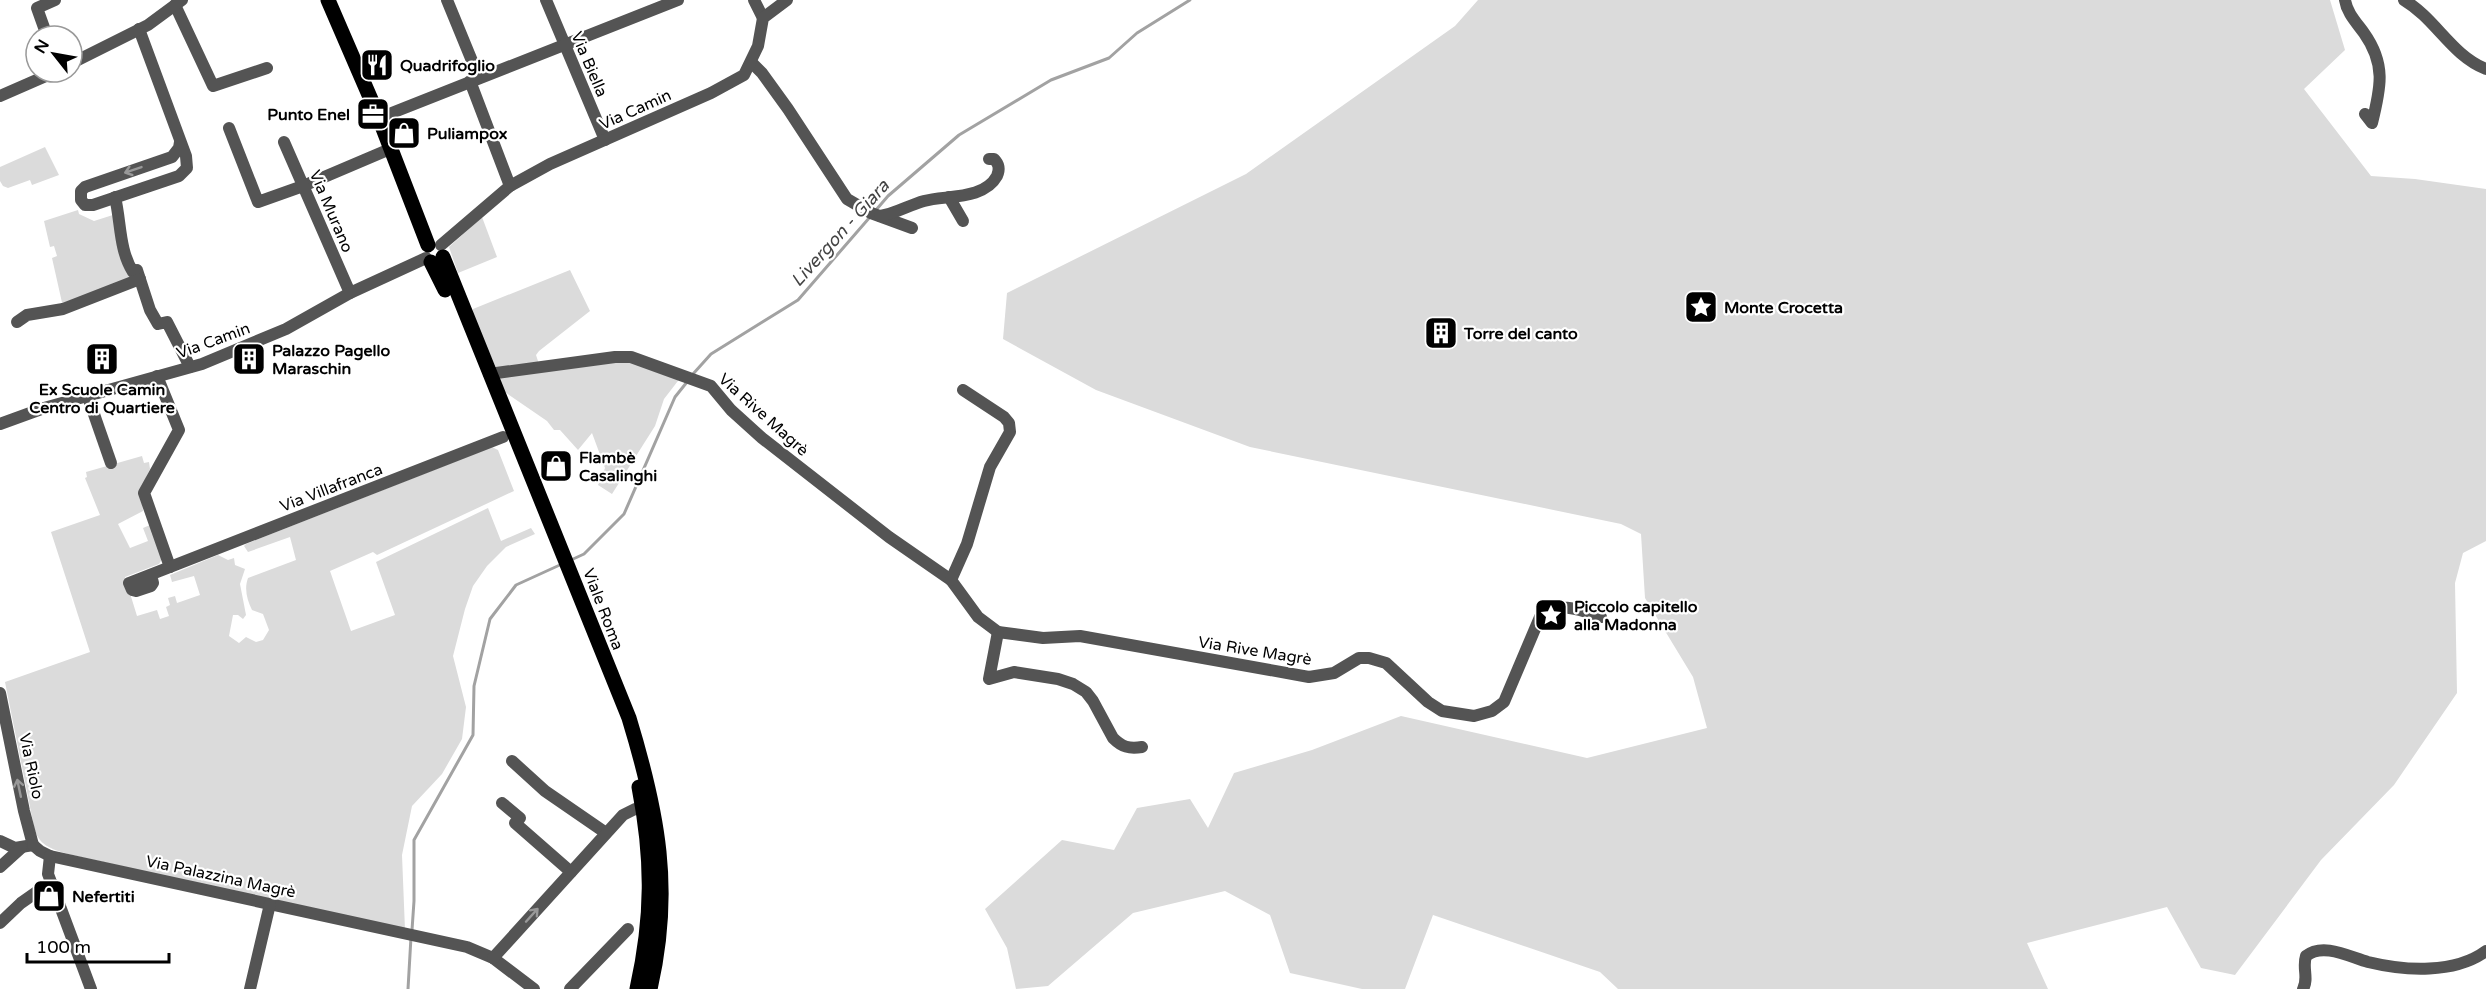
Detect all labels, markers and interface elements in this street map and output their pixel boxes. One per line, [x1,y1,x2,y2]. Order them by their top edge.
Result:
north arrow [24,24,84,84]
street label: Via Biella [566,29,612,100]
text: N [30,36,54,57]
restaurant icon: Quadrifoglio [359,47,395,83]
place label: Quadrifoglio [400,56,495,76]
street label: Via Camin [596,85,674,135]
office icon: Punto Enel [355,96,391,132]
place label: Punto Enel [267,105,350,125]
shop icon: Puliampox [386,115,422,151]
place label: Puliampox [427,124,508,144]
one-way arrow [124,166,143,177]
street label: Via Murano [305,167,357,256]
water label: Livergon - Giara [786,174,894,291]
place icon: Monte Crocetta [1683,289,1719,325]
place label: Monte Crocetta [1724,298,1843,318]
building icon: Torre del canto [1423,315,1459,351]
street label: Via Camin [174,318,253,363]
place label: Torre del canto [1463,324,1578,344]
building icon: Ex Scuole Camin Centro di Quartiere [84,341,120,377]
building icon: Palazzo Pagello Maraschin [231,341,267,377]
place label: Palazzo Pagello Maraschin [272,341,391,379]
street label: Via Rive Magrè [714,369,813,460]
place label: Ex Scuole Camin Centro di Quartiere [29,380,175,418]
shop icon: Flambè Casalinghi [538,448,574,484]
place label: Flambè Casalinghi [579,448,657,486]
street label: Via Villafranca [277,459,385,517]
street label: Viale Roma [578,566,628,653]
place icon: Piccolo capitello alla Madonna [1533,597,1569,633]
place label: Piccolo capitello alla Madonna [1574,597,1698,635]
street label: Via Rive Magrè [1197,632,1313,670]
street label: Via Riolo [14,731,48,801]
one-way arrow [13,779,24,798]
street label: Via Palazzina Magrè [144,851,298,903]
shop icon: Nefertiti [31,878,67,914]
place label: Nefertiti [72,887,135,907]
one-way arrow [525,907,539,922]
scale bar [27,926,170,964]
text: 100 m [36,936,91,958]

